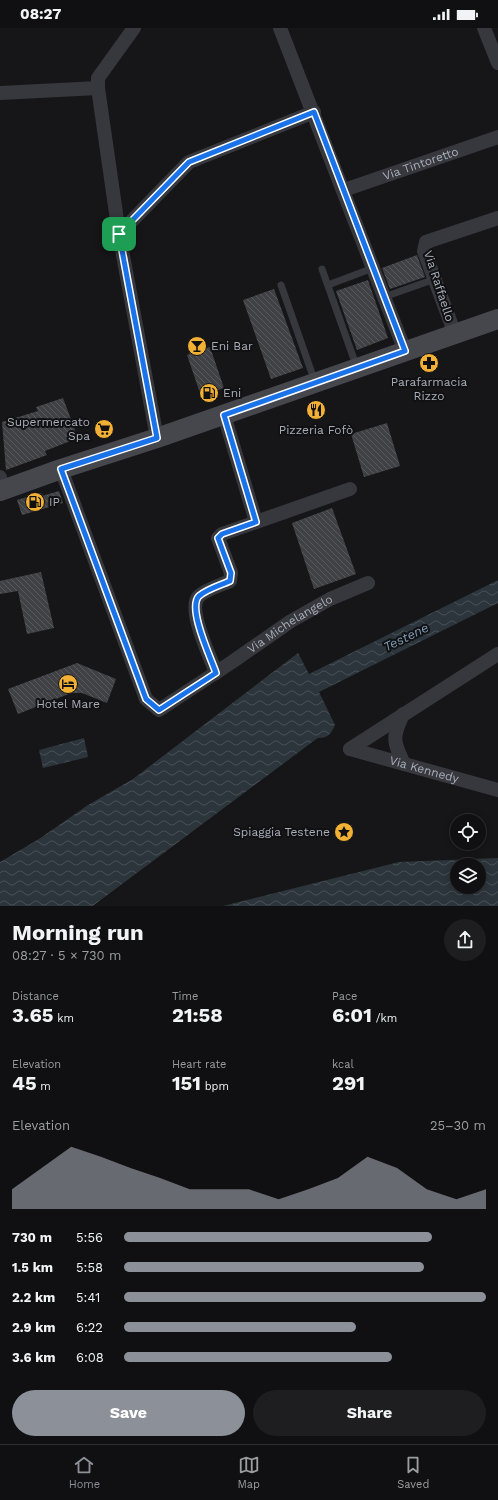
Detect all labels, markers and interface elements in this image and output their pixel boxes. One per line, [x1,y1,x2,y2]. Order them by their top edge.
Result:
text: 08:27 [20,5,61,23]
street label: Via Tintoretto [381,144,460,183]
pin [102,217,136,251]
icon: arrive [108,223,130,245]
street label: Via Raffaello [421,249,457,323]
bar icon: Eni Bar [186,335,208,357]
place label: Eni Bar [211,339,253,353]
pharmacy icon: Parafarmacia Rizzo [418,352,440,374]
place label: Parafarmacia Rizzo [391,375,467,403]
fuel station icon: Eni [198,382,220,404]
place label: Eni [223,386,241,400]
restaurant icon: Pizzeria Fofò [305,399,327,421]
place label: Supermercato Spa [7,415,90,443]
supermarket icon: Supermercato Spa [93,418,115,440]
place label: Pizzeria Fofò [279,423,353,437]
fuel station icon: IP [24,491,46,513]
place label: IP [49,495,60,509]
street label: Via Michelangelo [245,592,335,656]
water label: Testene [381,620,431,654]
hotel icon: Hotel Mare [57,673,79,695]
place label: Hotel Mare [36,697,100,711]
street label: Via Kennedy [388,753,461,786]
map controls [450,814,486,894]
button: locate [450,814,486,850]
place icon: Spiaggia Testene [333,821,355,843]
place label: Spiaggia Testene [233,825,330,839]
button: layers [450,858,486,894]
button: share [444,919,486,961]
text: Morning run [12,920,144,945]
text: 08:27 · 5 × 730 m [12,948,122,963]
text: Distance [12,990,59,1003]
text: Time [172,990,198,1003]
text: Pace [332,990,357,1003]
text: 3.65 [12,1003,54,1027]
text: 21:58 [172,1003,223,1027]
text: 6:01 [332,1003,372,1027]
text: km [54,1012,74,1025]
text: /km [372,1012,397,1025]
text: Elevation [12,1058,61,1071]
text: Heart rate [172,1058,226,1071]
text: kcal [332,1058,354,1071]
text: 45 [12,1071,37,1095]
text: 151 [172,1071,201,1095]
text: 291 [332,1071,365,1095]
text: m [37,1080,51,1093]
text: bpm [201,1080,229,1093]
text: Elevation [12,1118,70,1133]
text: 25–30 m [430,1118,486,1133]
text: 730 m [12,1230,52,1245]
text: 5:56 [76,1230,103,1245]
text: 1.5 km [12,1260,53,1275]
text: 5:58 [76,1260,103,1275]
text: 2.2 km [12,1290,55,1305]
text: 5:41 [76,1290,100,1305]
text: 2.9 km [12,1320,56,1335]
text: 6:22 [76,1320,103,1335]
text: 3.6 km [12,1350,55,1365]
text: 6:08 [76,1350,104,1365]
button: Save [12,1390,245,1436]
button: Share [253,1390,486,1436]
tab: Home [69,1454,100,1491]
tab: Map [238,1454,260,1491]
tab: Saved [397,1454,429,1491]

